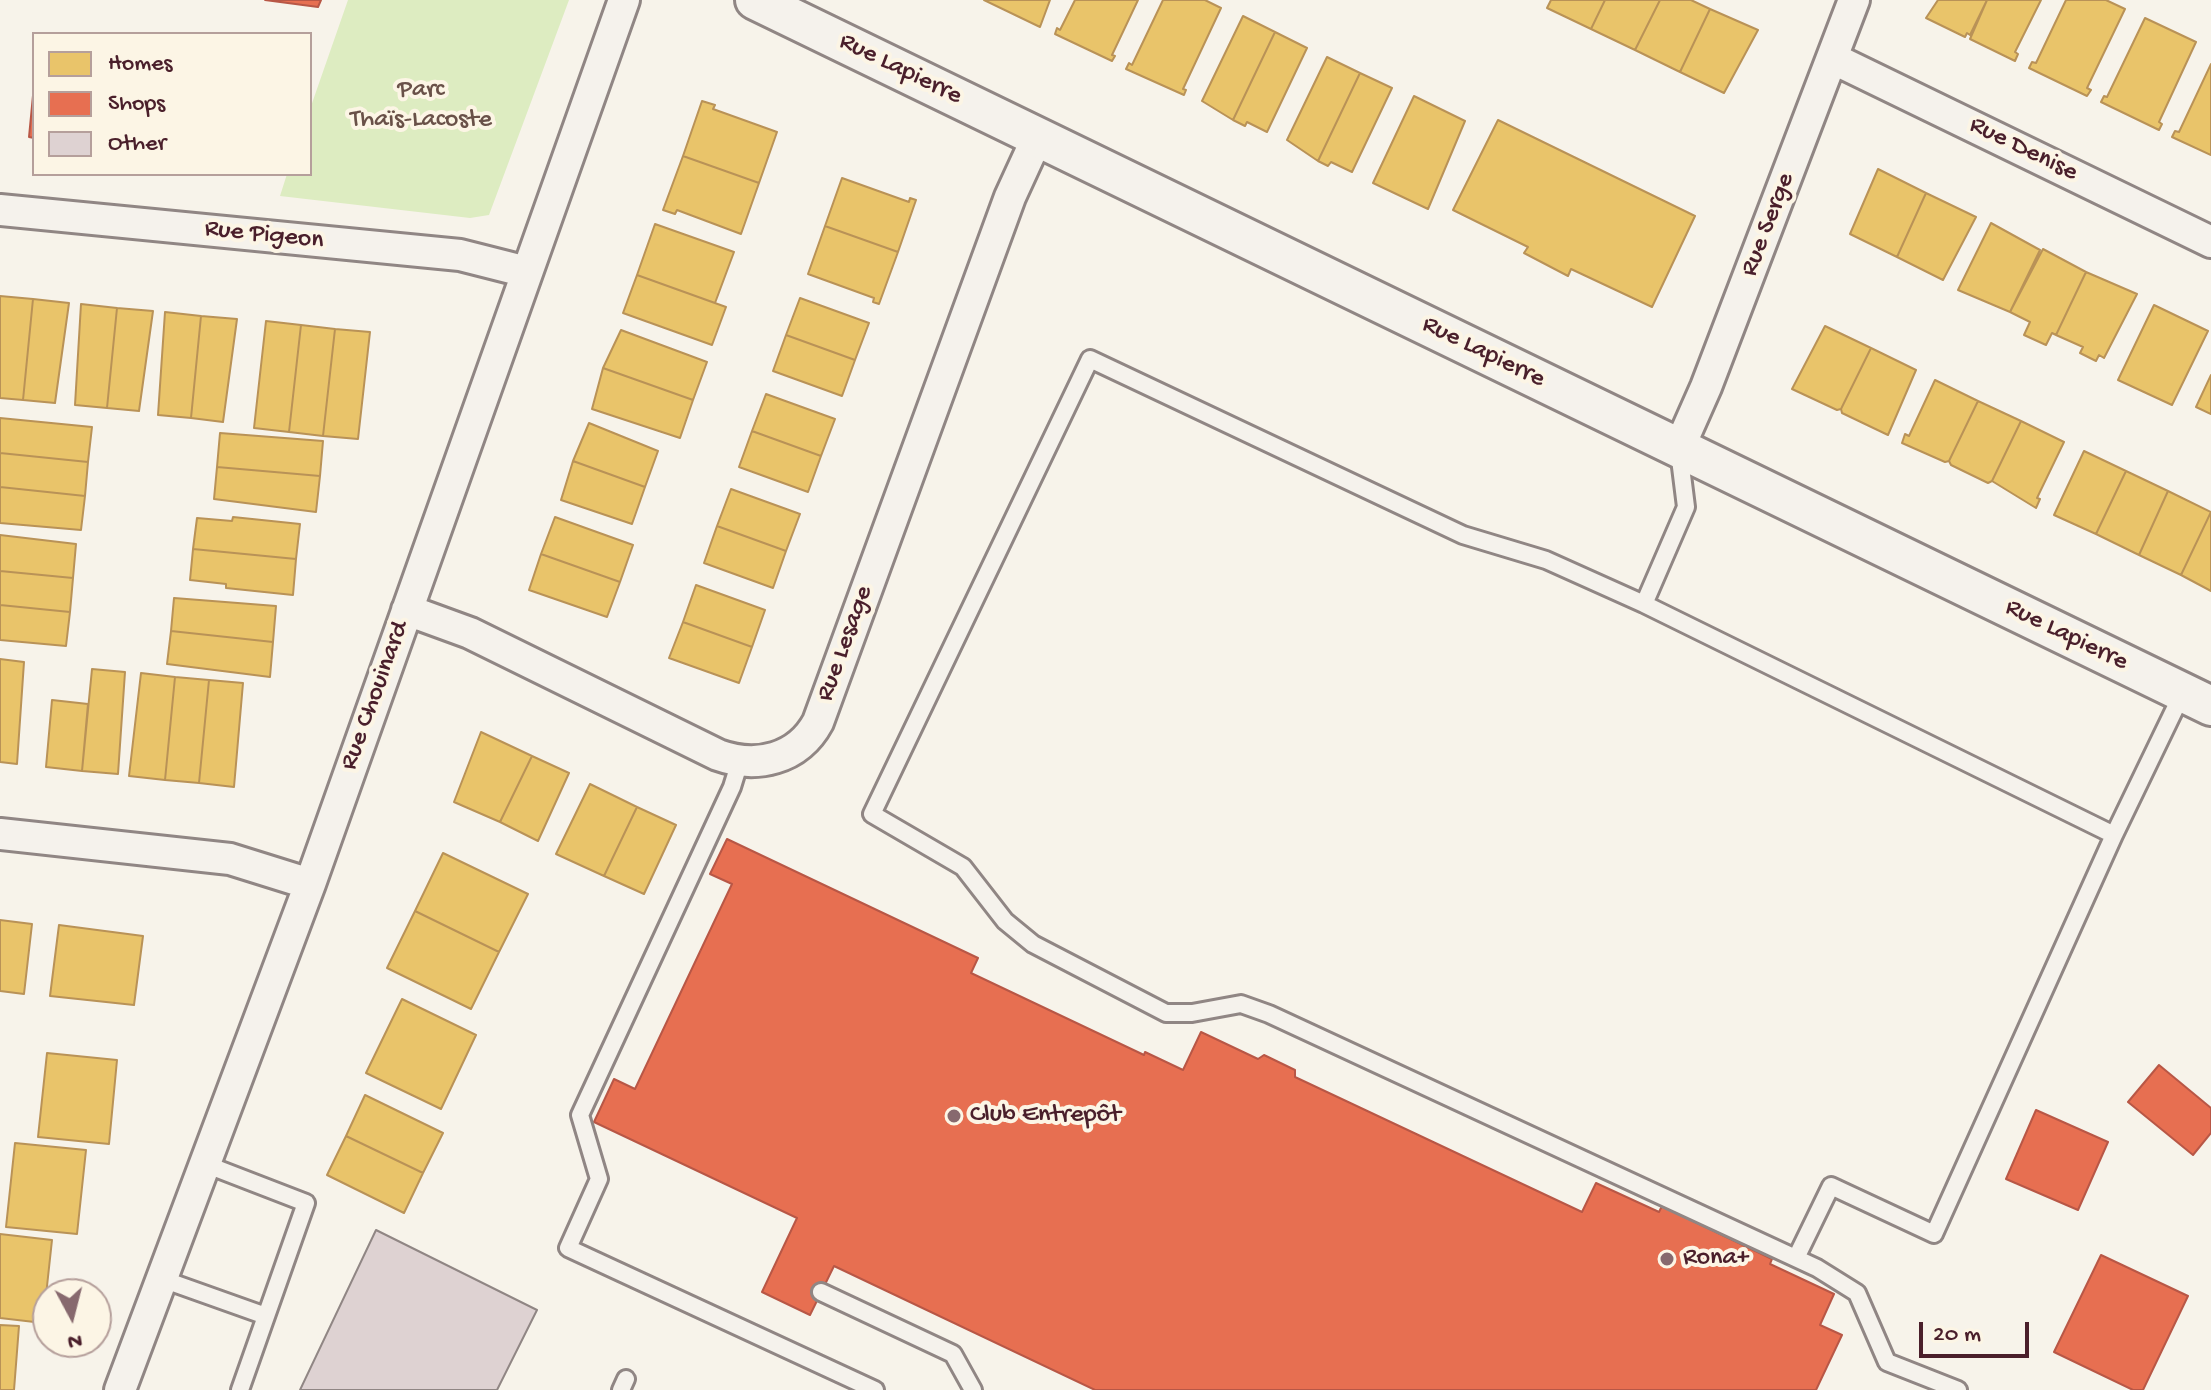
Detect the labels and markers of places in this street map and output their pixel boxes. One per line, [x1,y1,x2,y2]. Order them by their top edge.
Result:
place label: Club Entrepôt [970,1100,1121,1132]
marker: Club Entrepôt [945,1107,963,1125]
place label: Rona+ [1683,1243,1750,1275]
marker: Rona+ [1658,1250,1676,1268]

